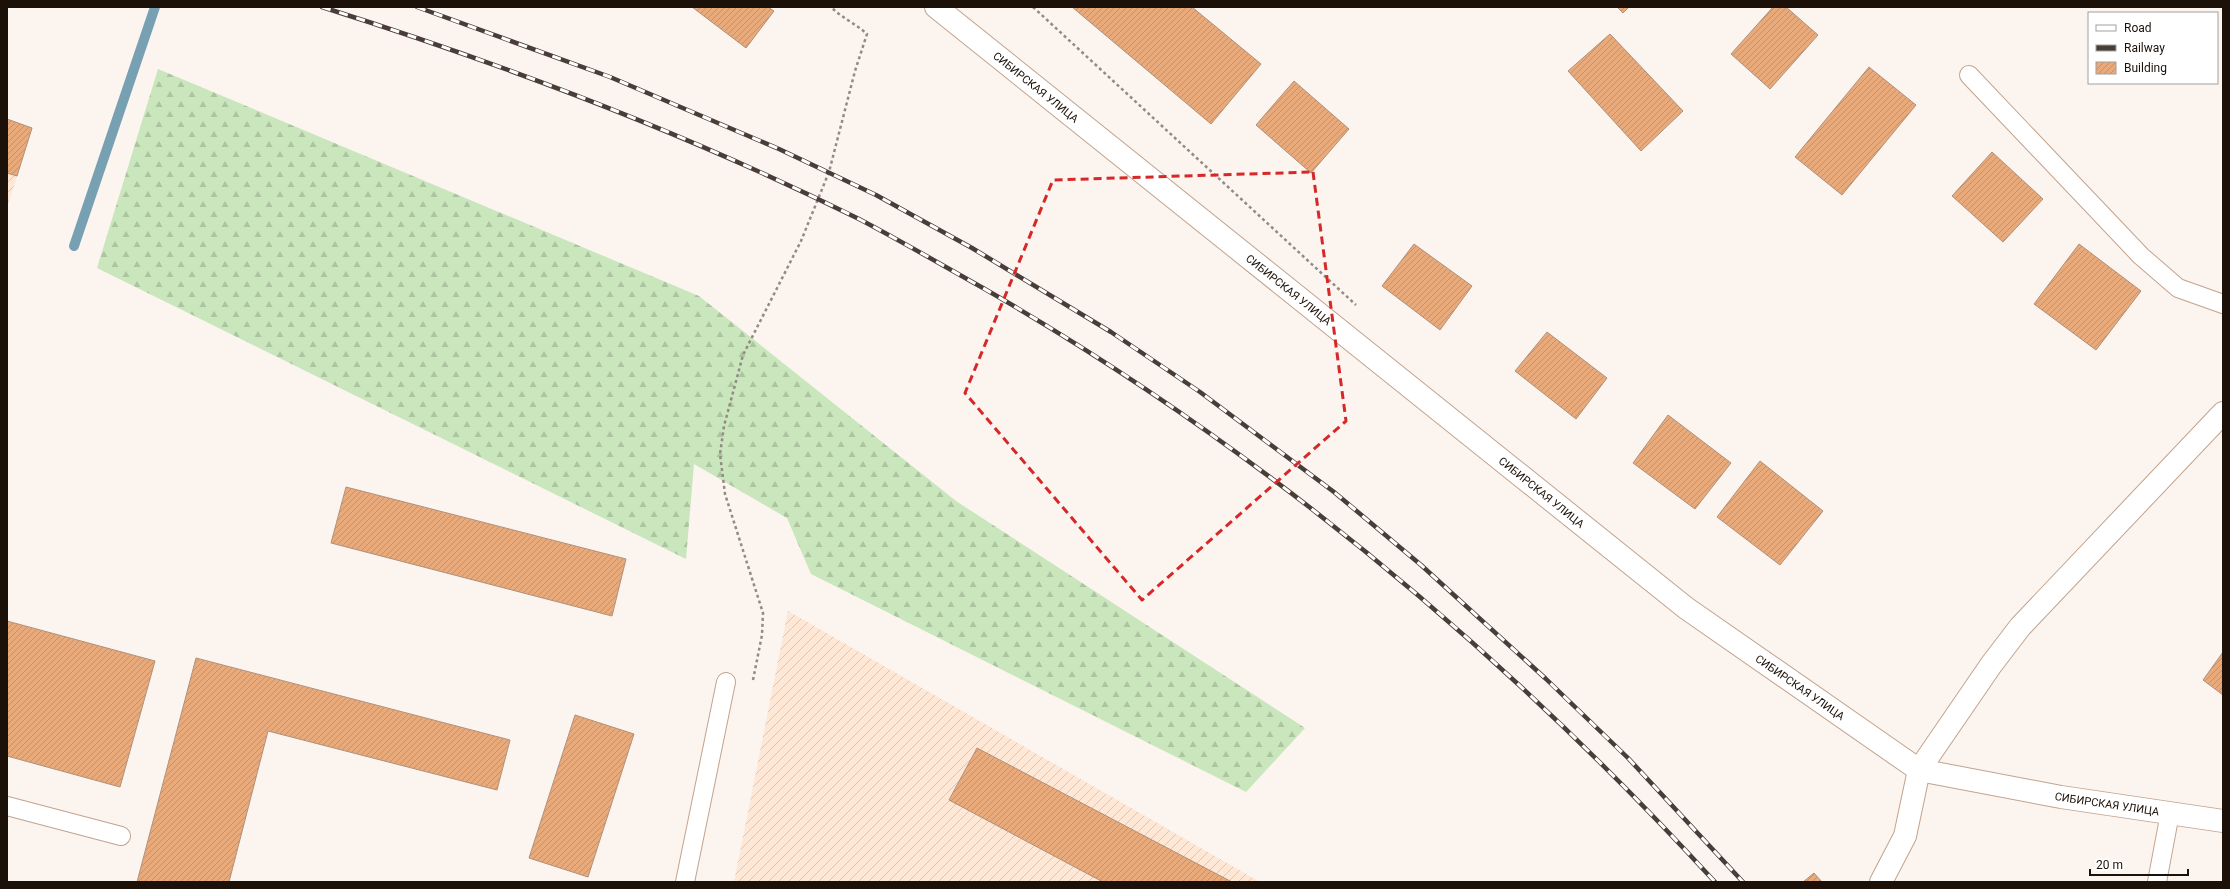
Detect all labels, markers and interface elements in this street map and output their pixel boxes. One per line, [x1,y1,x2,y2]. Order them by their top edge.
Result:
legend [2088,12,2218,84]
text: Road [2124,21,2152,35]
text: Railway [2124,41,2165,55]
street label: СИБИРСКАЯ УЛИЦА [990,49,1081,126]
text: Building [2124,61,2167,75]
street label: СИБИРСКАЯ УЛИЦА [1243,252,1334,329]
street label: СИБИРСКАЯ УЛИЦА [1496,455,1587,531]
street label: СИБИРСКАЯ УЛИЦА [1753,652,1847,724]
street label: СИБИРСКАЯ УЛИЦА [2054,790,2161,819]
scale bar [2090,851,2188,877]
text: 20 m [2096,858,2123,872]

